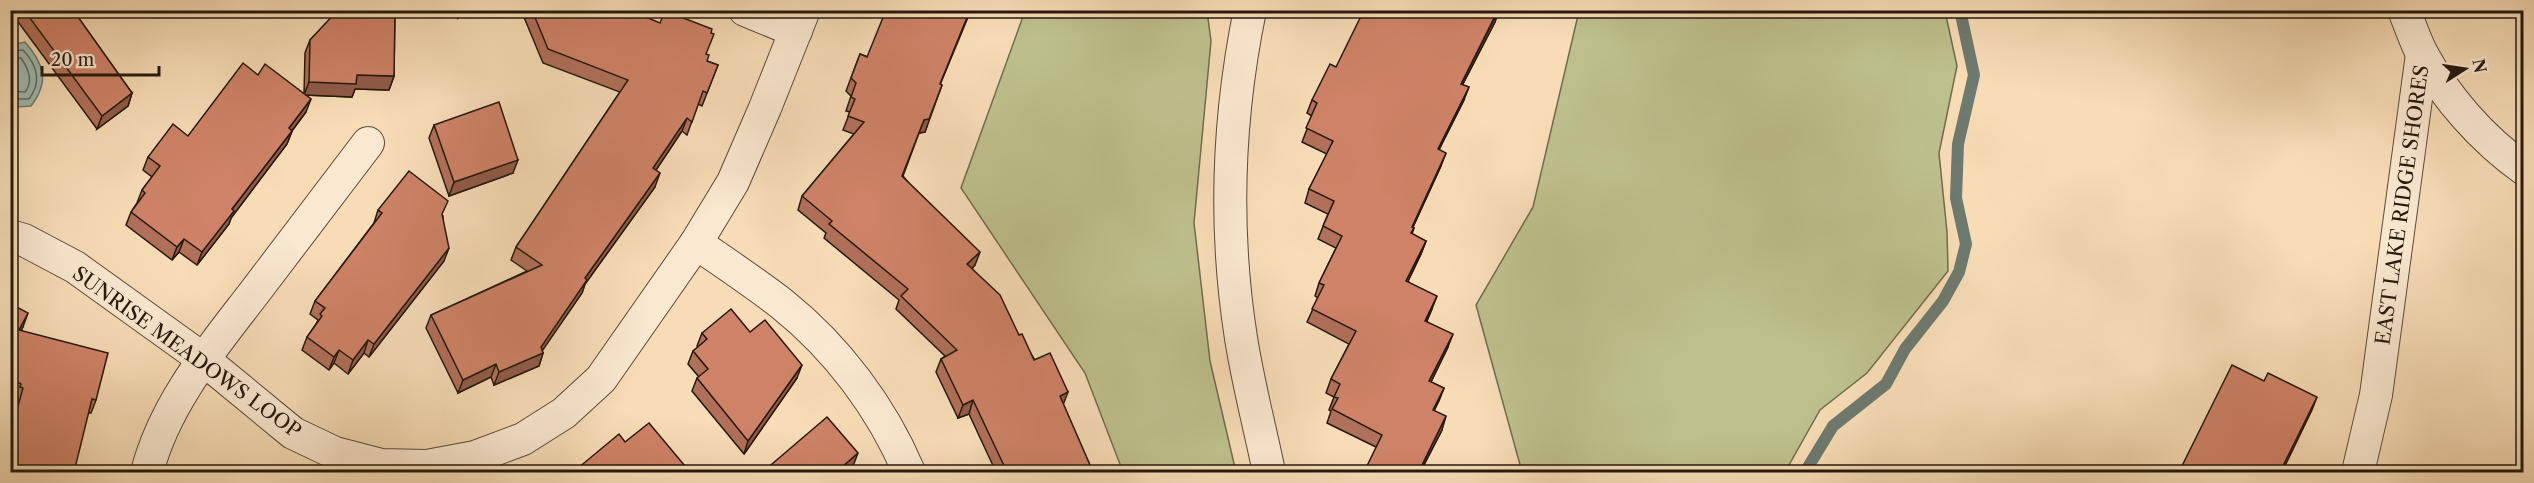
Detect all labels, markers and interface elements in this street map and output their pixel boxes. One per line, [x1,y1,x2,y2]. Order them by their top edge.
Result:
scale bar [42,39,159,77]
north arrow [2435,39,2495,99]
text: 20 m [51,49,95,71]
text: N [2468,57,2491,75]
street label: EAST LAKE RIDGE SHORES [2370,64,2434,346]
street label: SUNRISE MEADOWS LOOP [68,261,306,443]

